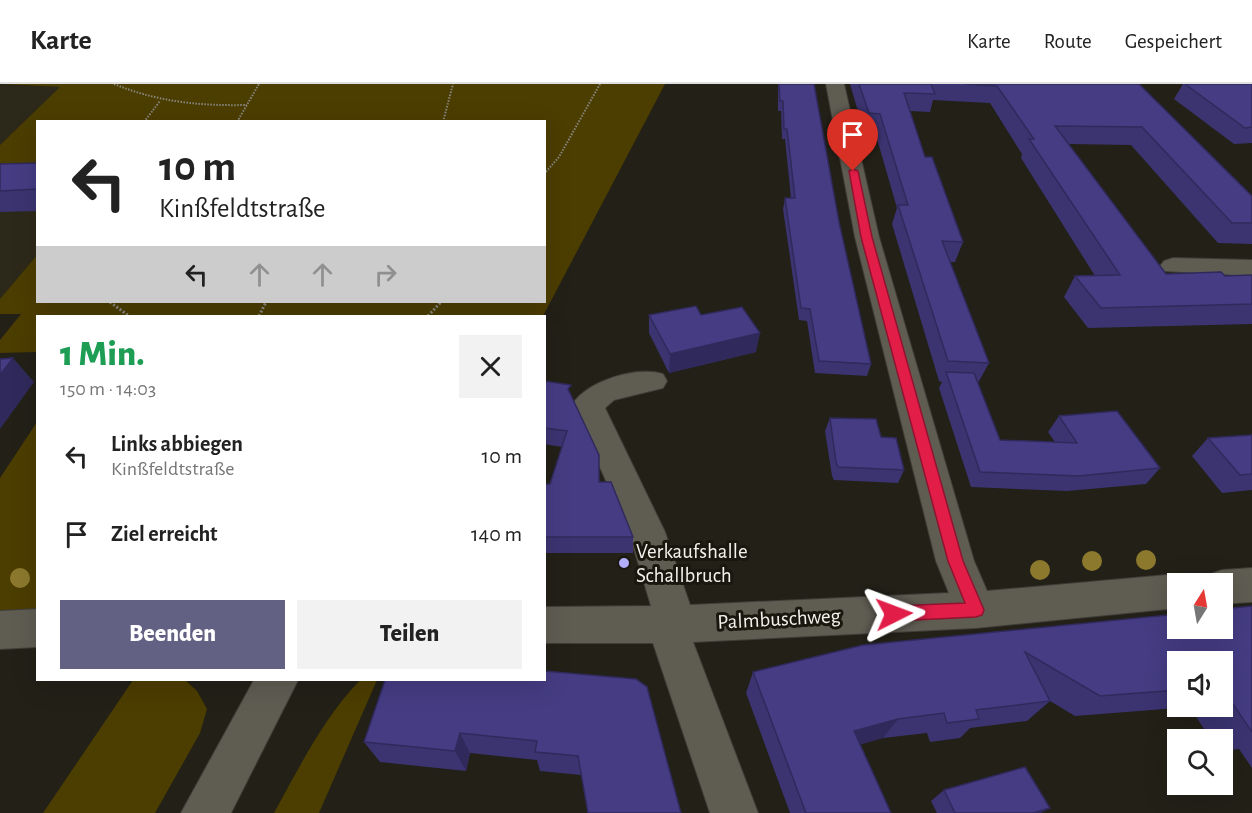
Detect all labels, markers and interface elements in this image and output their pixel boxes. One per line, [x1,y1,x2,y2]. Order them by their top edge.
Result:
text: Karte [30,27,92,55]
text: Karte [967,31,1011,52]
text: Route [1044,31,1092,52]
text: Gespeichert [1125,31,1222,52]
pin [827,109,878,171]
icon: arrive [836,118,869,151]
icon: left [60,144,138,222]
text: 10 m [159,146,236,188]
text: Kinßfeldtstraße [159,195,326,222]
icon: left [180,258,213,291]
icon: ahead [243,258,276,291]
icon: ahead [306,258,339,291]
icon: right [369,258,402,291]
button: close [459,335,522,398]
text: 1 Min. [60,336,145,372]
text: 150 m · 14:03 [60,379,156,399]
text: Links abbiegen [111,433,243,455]
icon: left [60,440,93,473]
text: 10 m [482,445,522,467]
text: Kinßfeldtstraße [111,459,234,479]
icon: arrive [60,518,93,551]
text: Ziel erreicht [111,523,218,545]
text: 140 m [471,523,522,545]
place label: Verkaufshalle Schallbruch [636,541,748,586]
marker: Verkaufshalle Schallbruch [617,556,631,570]
north arrow [1167,573,1233,639]
map controls [1167,573,1233,795]
position arrow [862,582,926,646]
button: Beenden [60,600,285,669]
button: Teilen [297,600,522,669]
street label: Palmbuschweg [717,605,842,633]
button: sound [1167,651,1233,717]
button: search [1167,729,1233,795]

